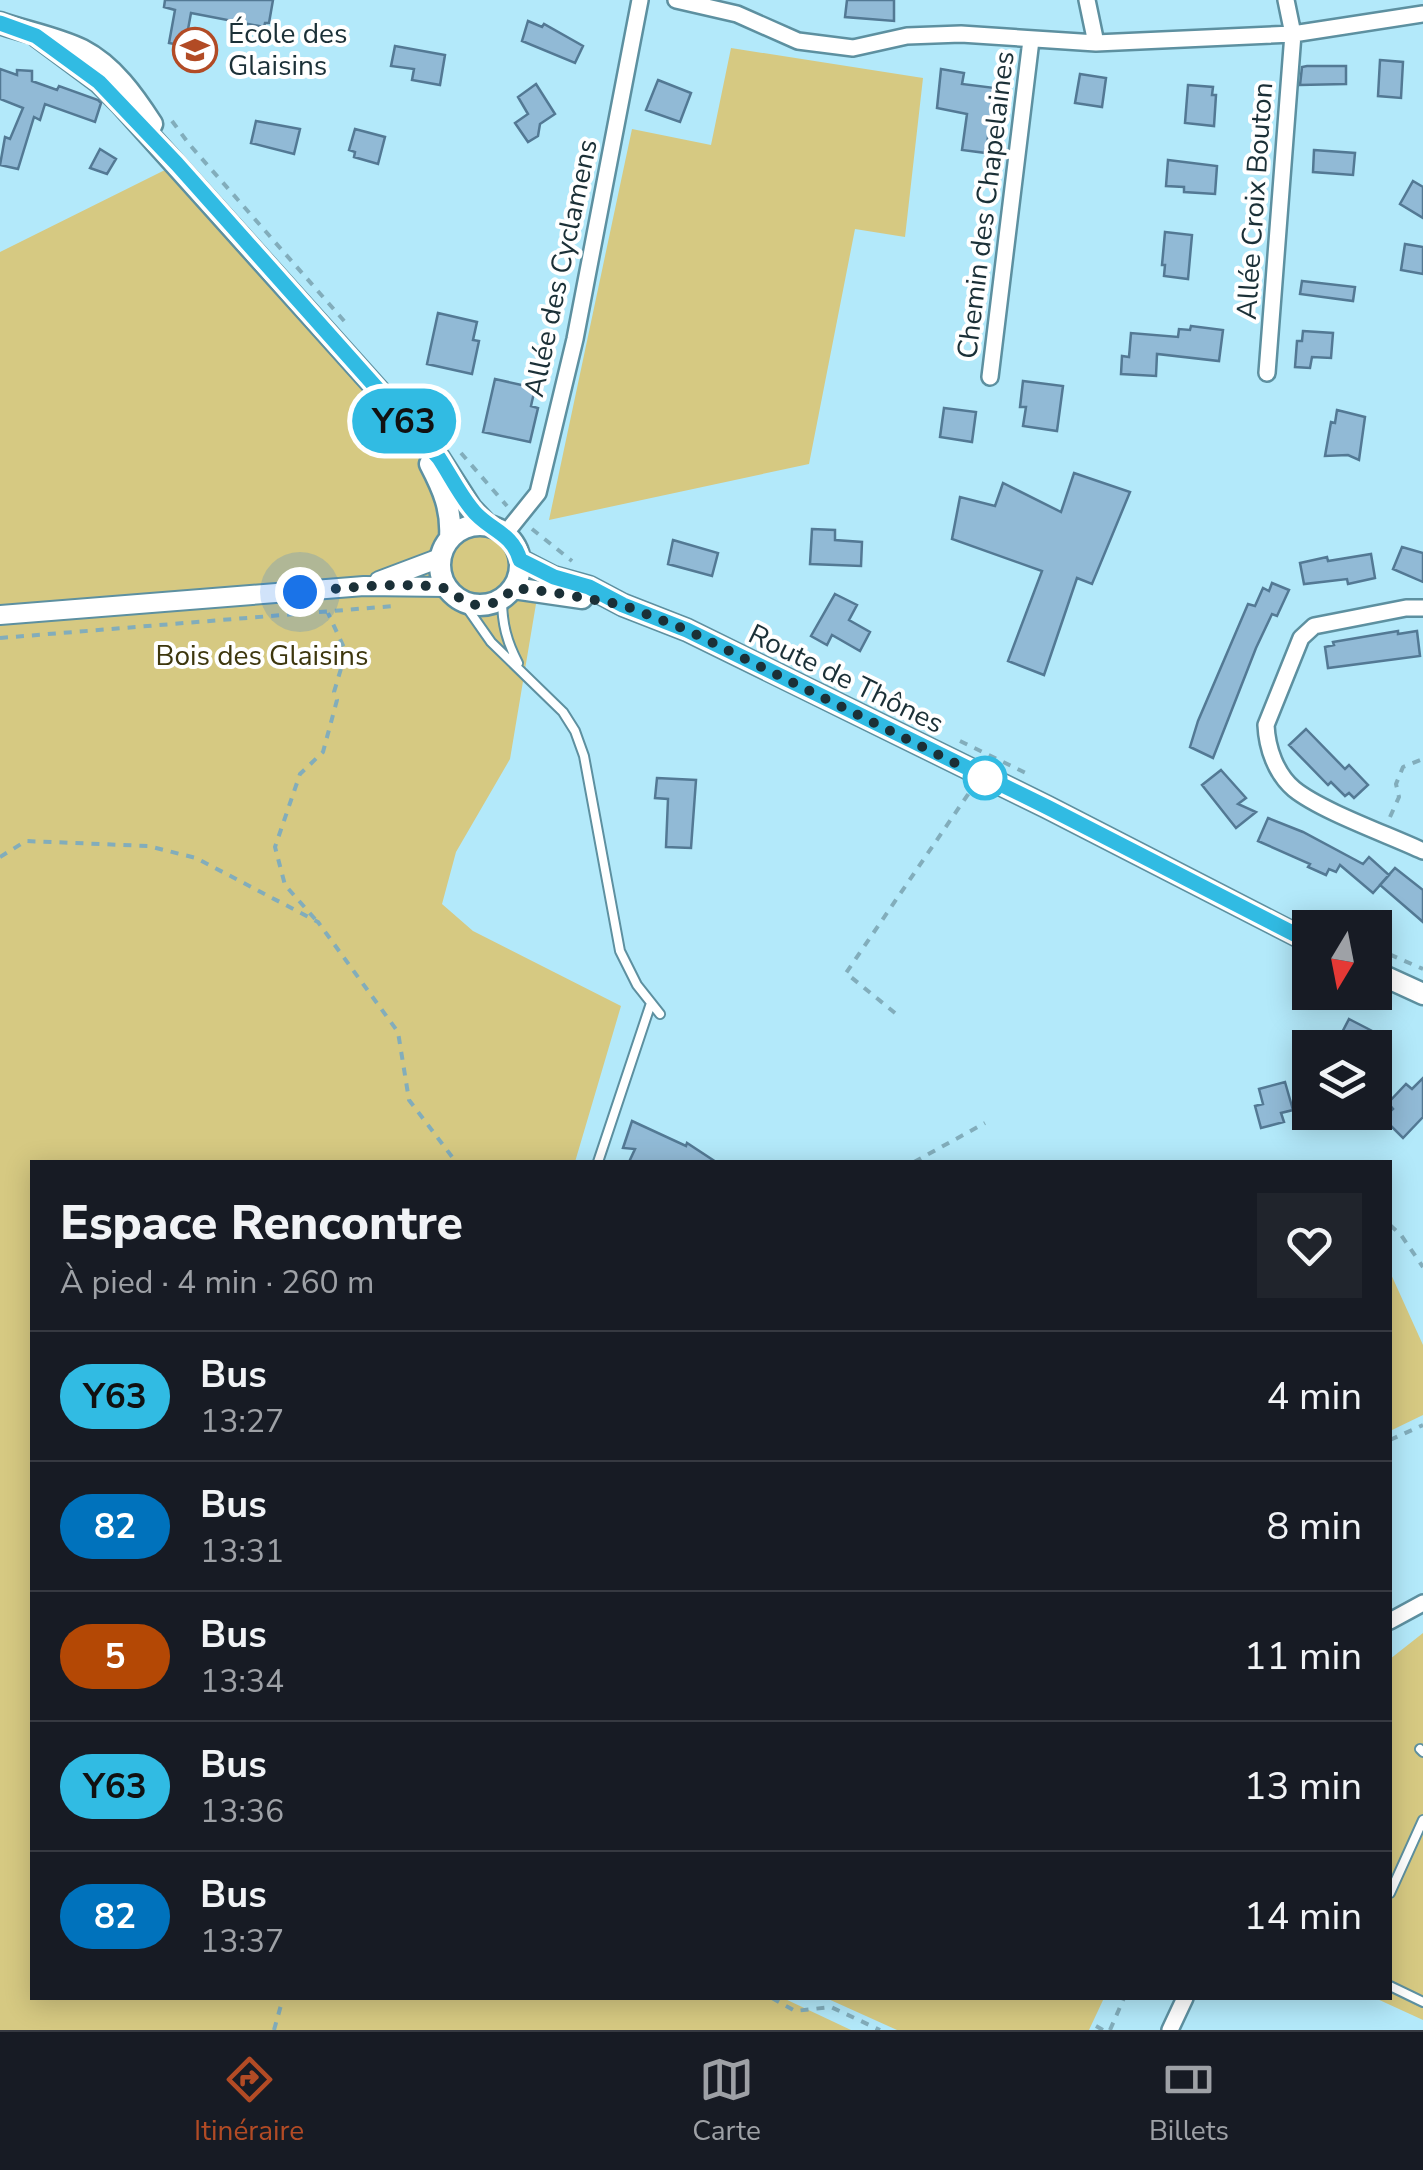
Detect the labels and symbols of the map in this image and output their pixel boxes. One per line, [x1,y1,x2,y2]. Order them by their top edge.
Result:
place label: École des Glaisins [228,15,347,85]
school or university icon: École des Glaisins [172,27,218,73]
street label: Chemin des Chapelaines [948,49,1024,361]
street label: Allée Croix Bouton [1228,81,1282,321]
street label: Allée des Cyclamens [515,136,607,400]
line badge: Y63 [346,388,462,454]
your location [275,567,325,617]
street label: Route de Thônes [742,615,950,743]
park label: Bois des Glaisins [156,637,368,675]
unlabelled marker [964,757,1006,799]
north arrow [1292,910,1392,1010]

